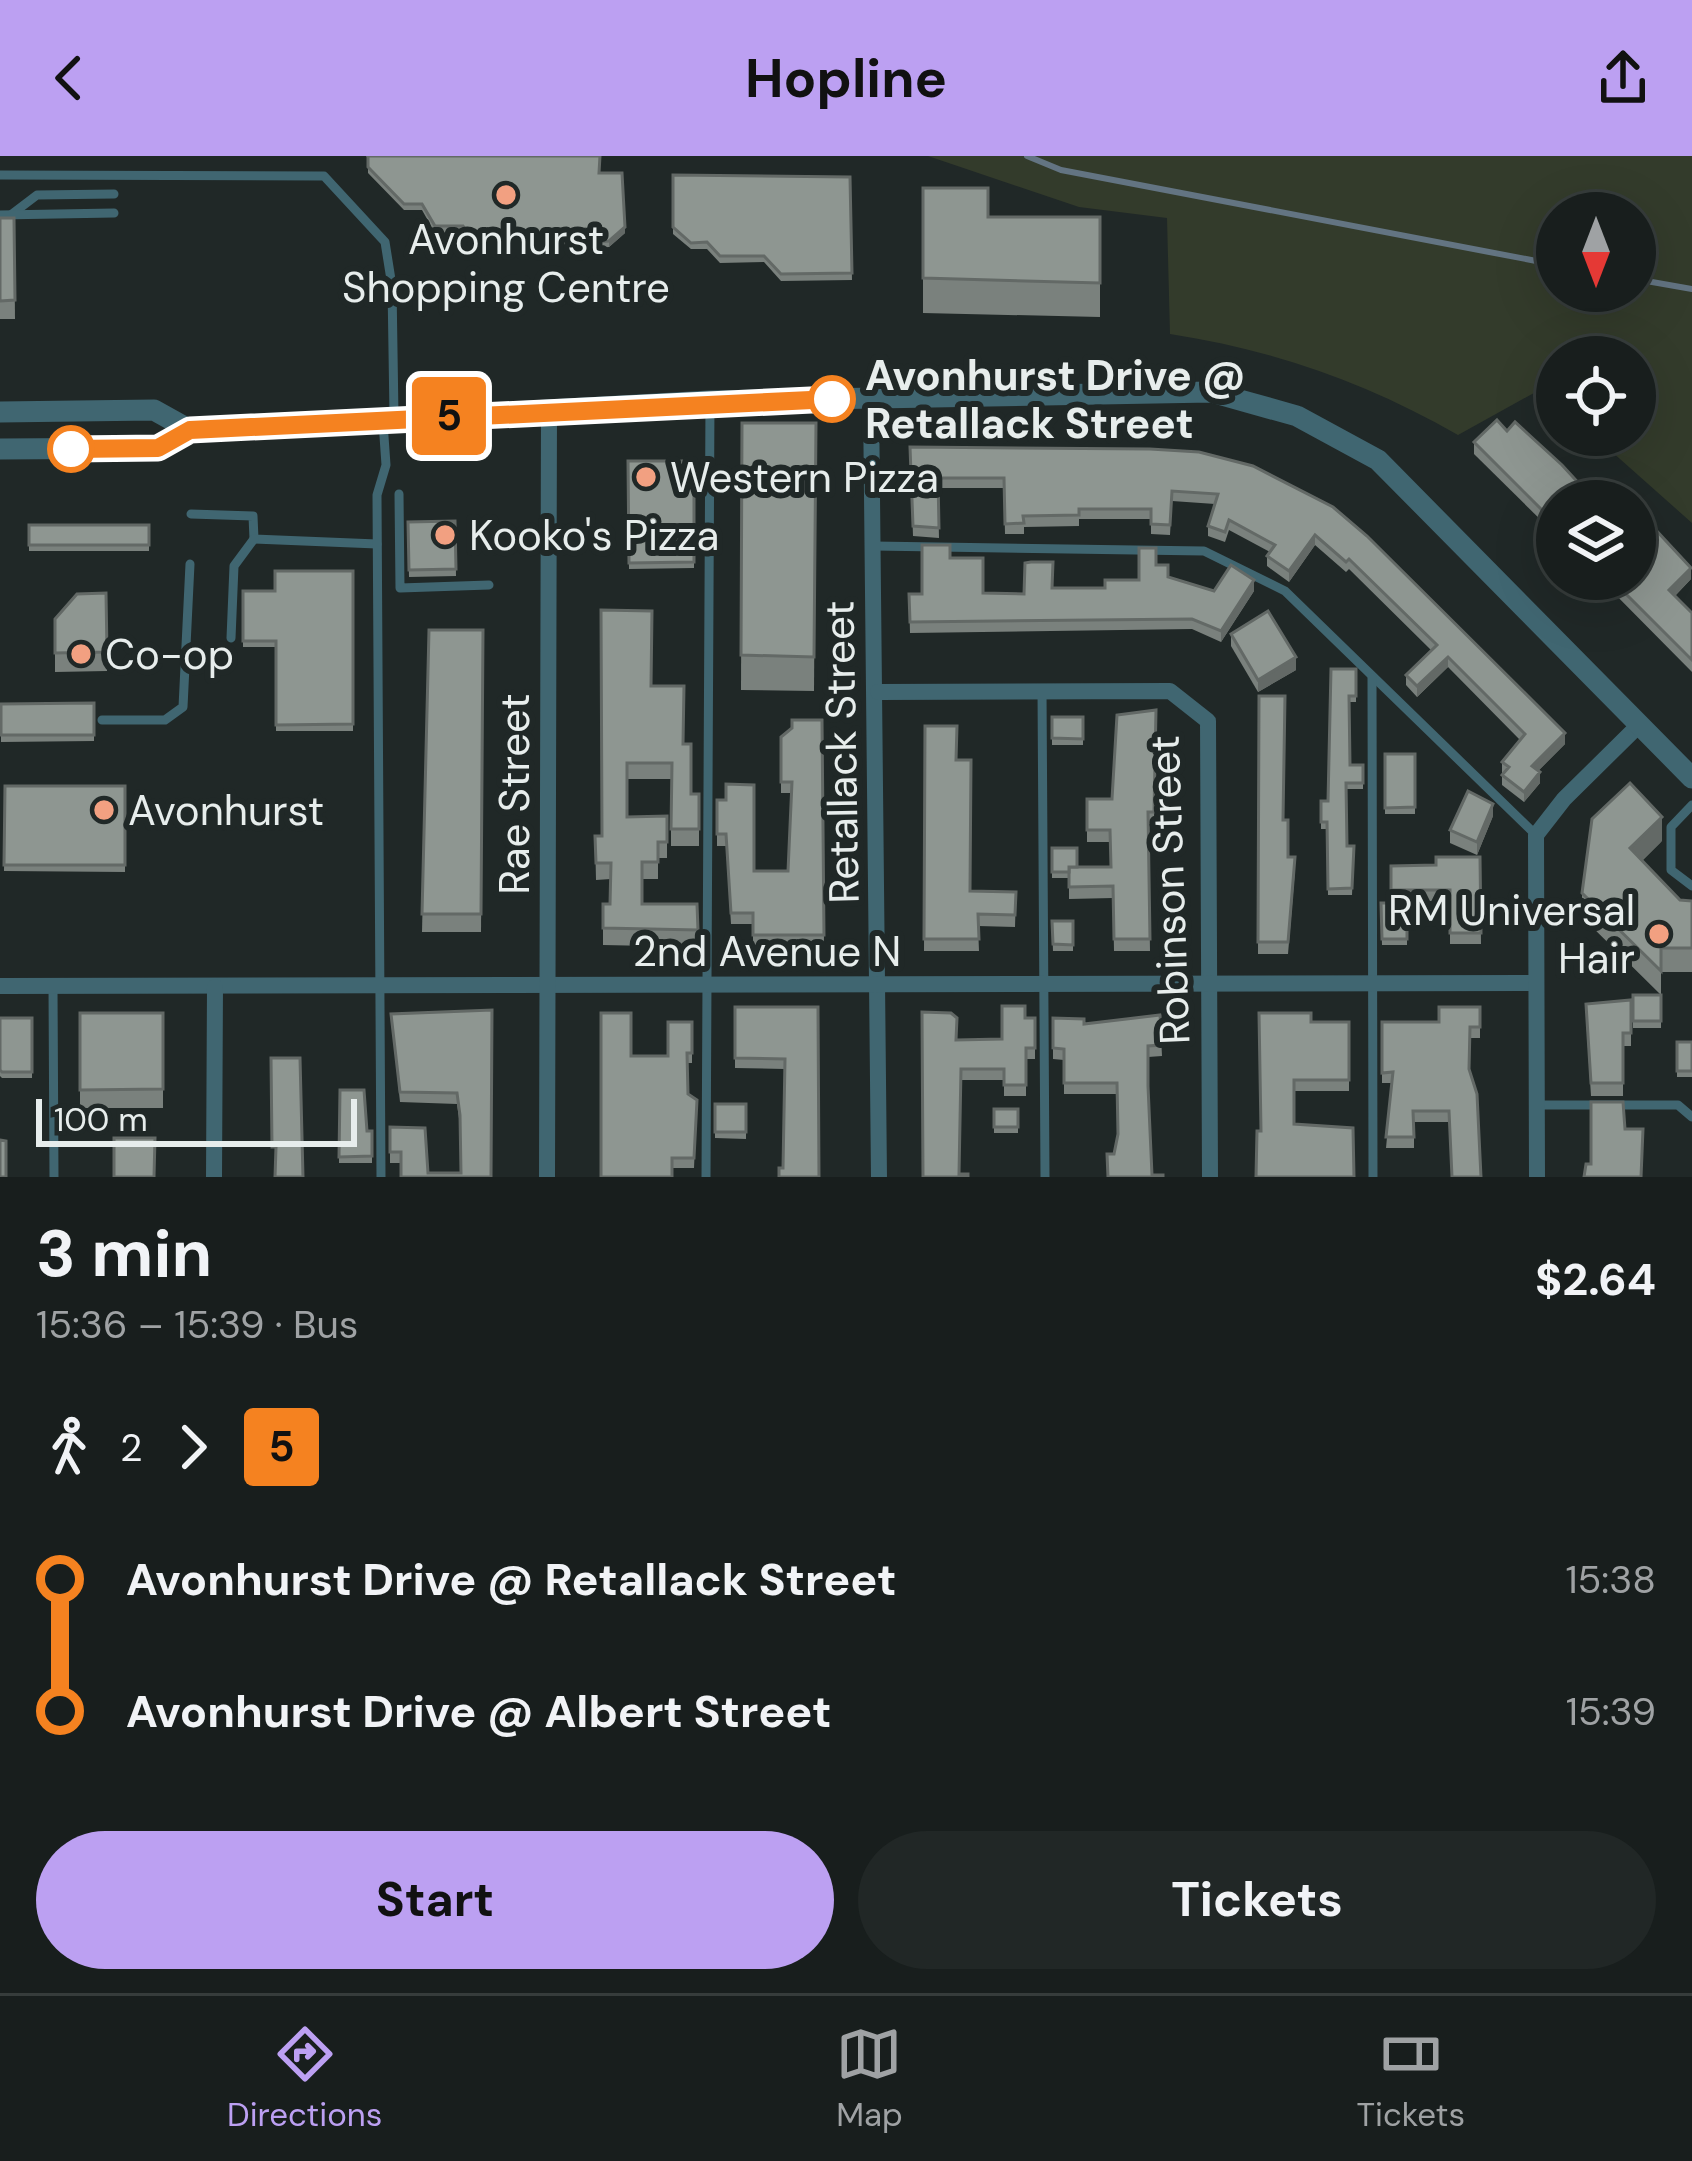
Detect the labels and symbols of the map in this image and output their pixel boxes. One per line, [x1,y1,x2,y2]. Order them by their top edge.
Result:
marker: Avonhurst Shopping Centre [493,182,519,208]
north arrow [1536,192,1656,312]
place label: Avonhurst Shopping Centre [342,212,670,315]
place label: Avonhurst Drive @ Retallack Street [865,348,1246,451]
line badge: 5 [410,377,488,455]
marker: Avonhurst Drive @ Retallack Street [810,377,854,421]
unlabelled marker [49,427,93,471]
place label: Western Pizza [670,450,939,505]
marker: Western Pizza [633,464,659,490]
place label: Kooko's Pizza [469,508,719,563]
marker: Kooko's Pizza [432,522,458,548]
street label: Retallack Street [811,600,872,904]
place label: Co-op [105,627,234,682]
marker: Co-op [68,641,94,667]
street label: Rae Street [487,693,542,895]
street label: Robinson Street [1137,734,1202,1046]
place label: Avonhurst [128,783,324,838]
marker: Avonhurst [91,797,117,823]
place label: RM Universal Hair [1388,883,1635,986]
marker: RM Universal Hair [1646,921,1672,947]
street label: 2nd Avenue N [633,924,901,979]
scale bar [36,1093,357,1146]

